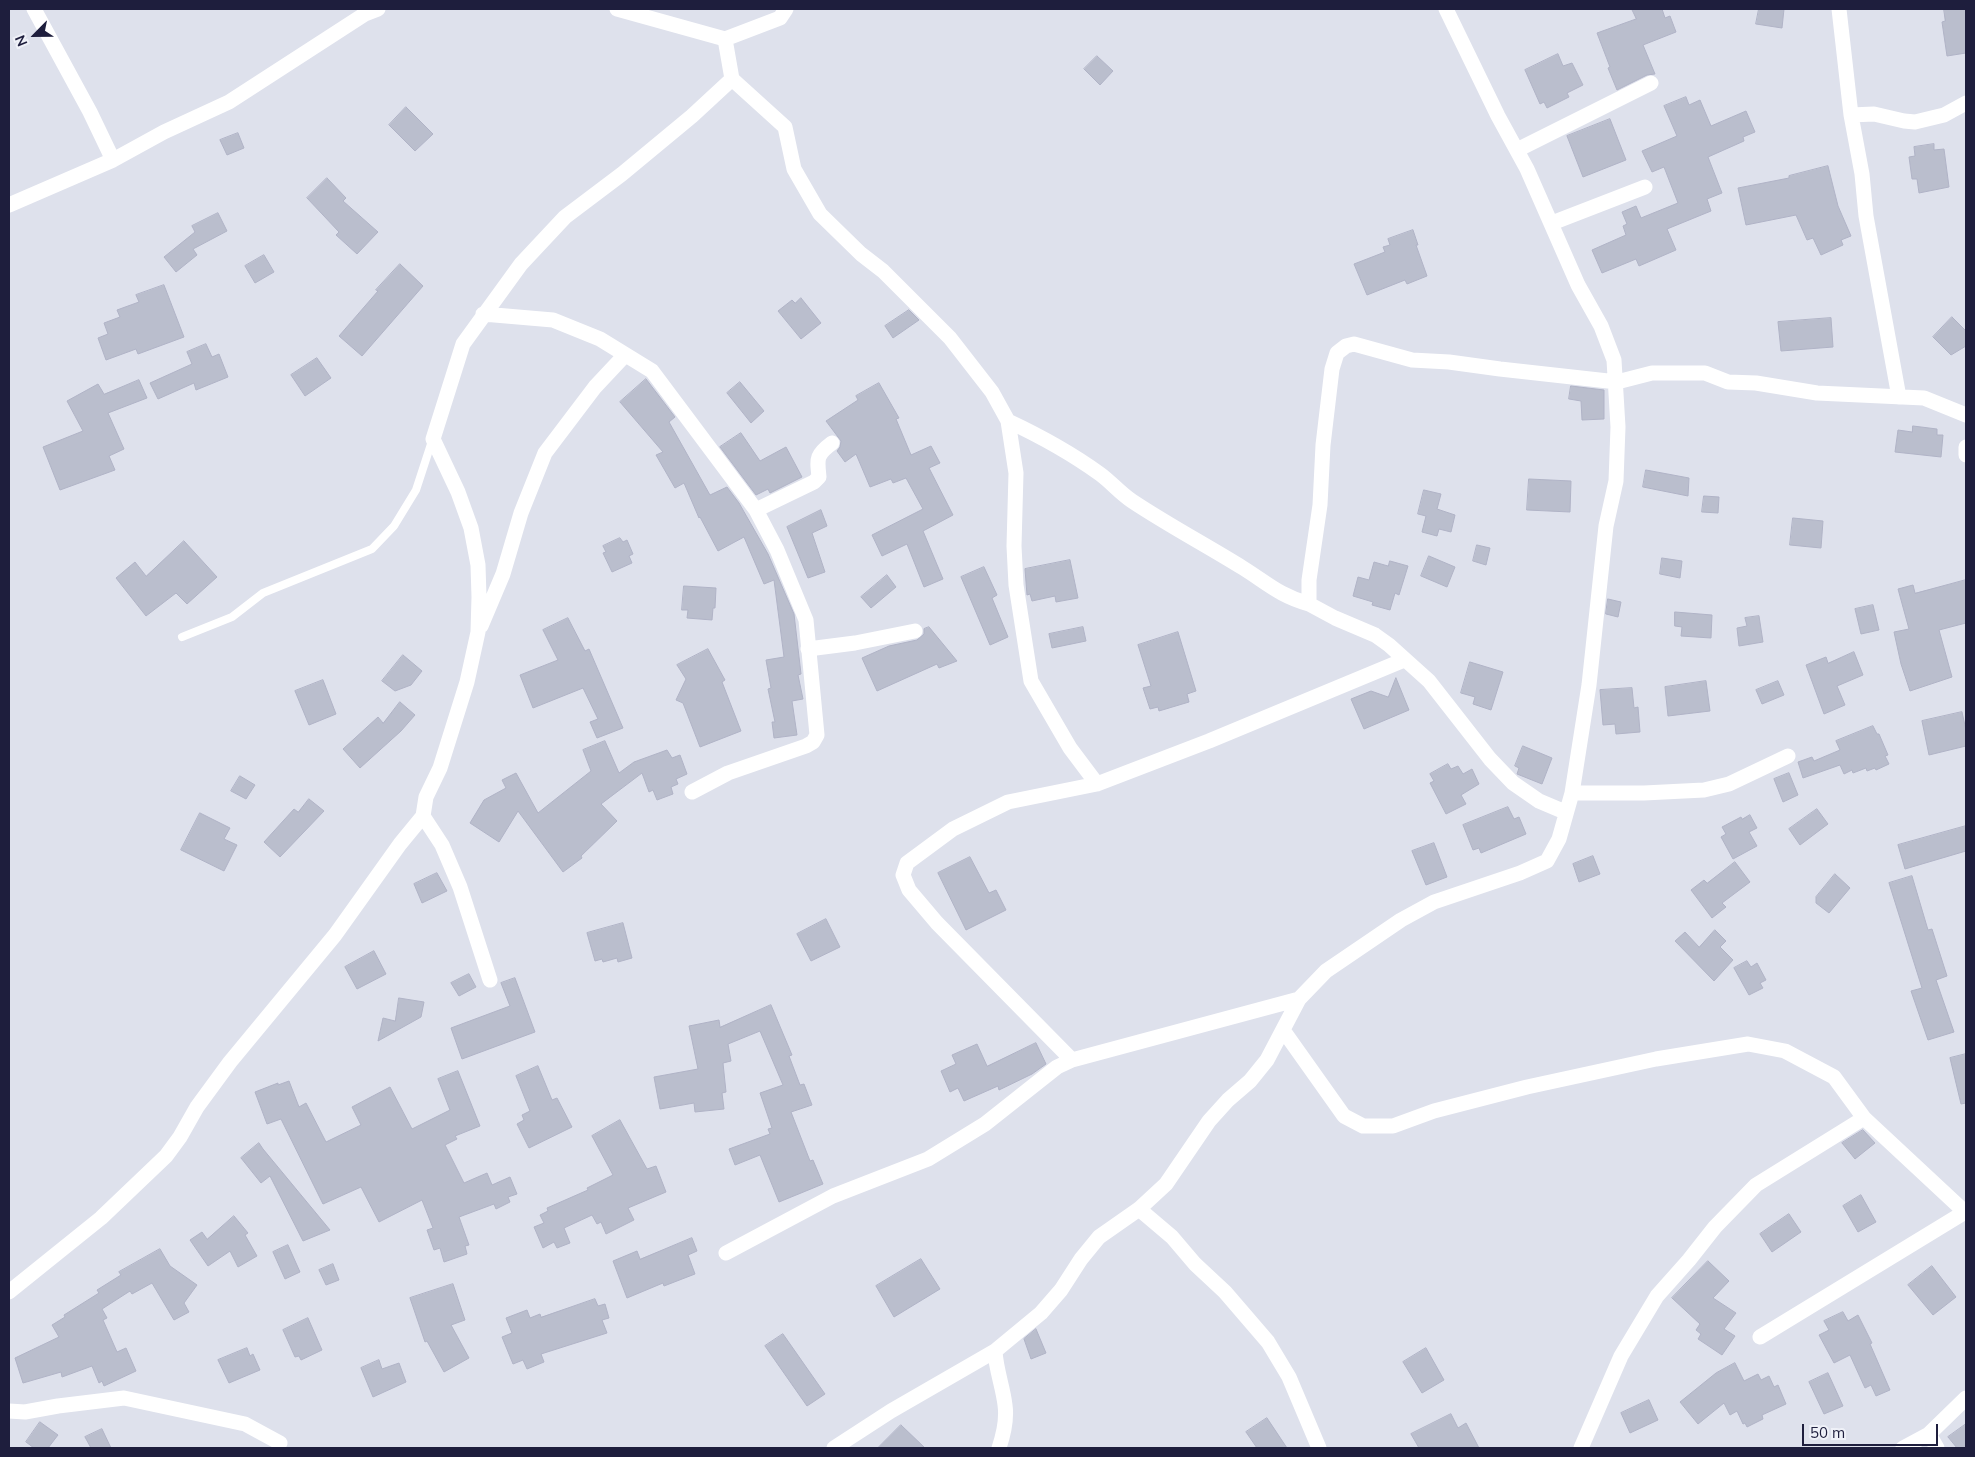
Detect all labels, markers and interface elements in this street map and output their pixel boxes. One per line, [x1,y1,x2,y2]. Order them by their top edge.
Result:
north arrow [10,10,60,60]
text: N [11,32,32,49]
scale bar [1805,1414,1941,1446]
text: 50 m [1810,1423,1845,1442]

